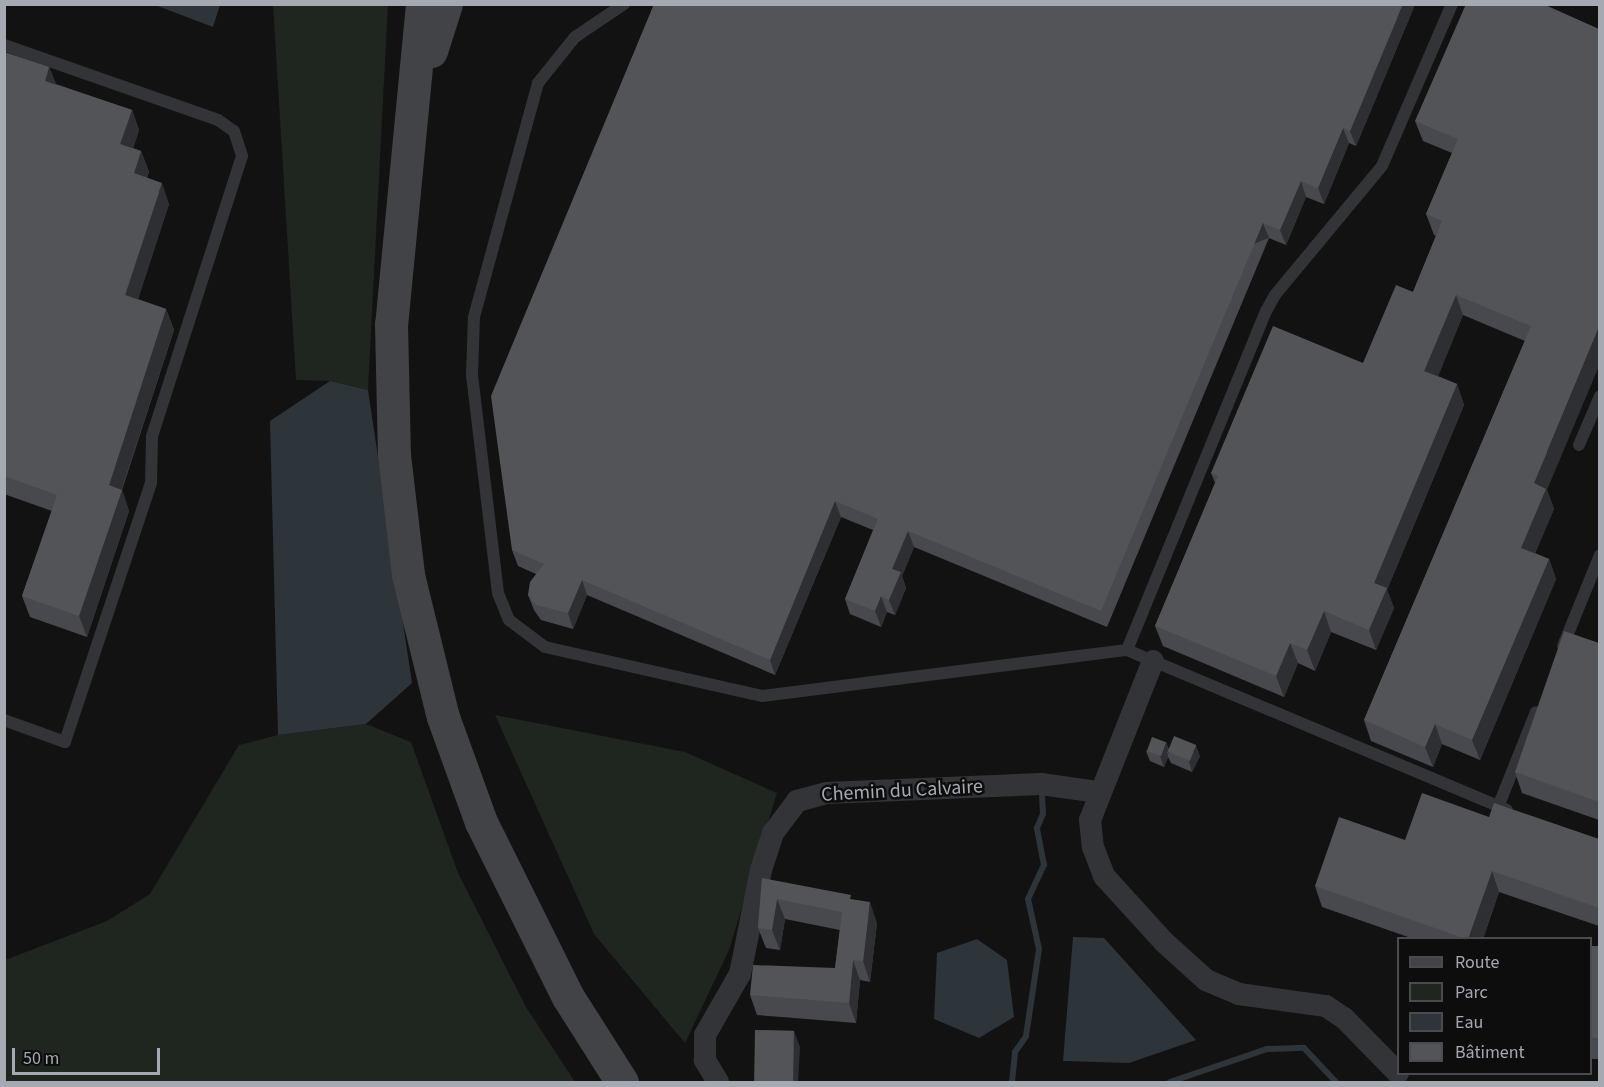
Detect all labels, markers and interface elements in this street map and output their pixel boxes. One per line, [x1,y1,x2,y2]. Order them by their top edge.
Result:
street label: Chemin du Calvaire [821,775,983,807]
legend [1397,937,1592,1075]
text: Route [1455,950,1499,975]
text: Parc [1455,980,1488,1005]
text: Eau [1455,1010,1483,1035]
scale bar [15,1036,164,1074]
text: Bâtiment [1455,1040,1525,1065]
text: 50 m [23,1046,59,1071]

